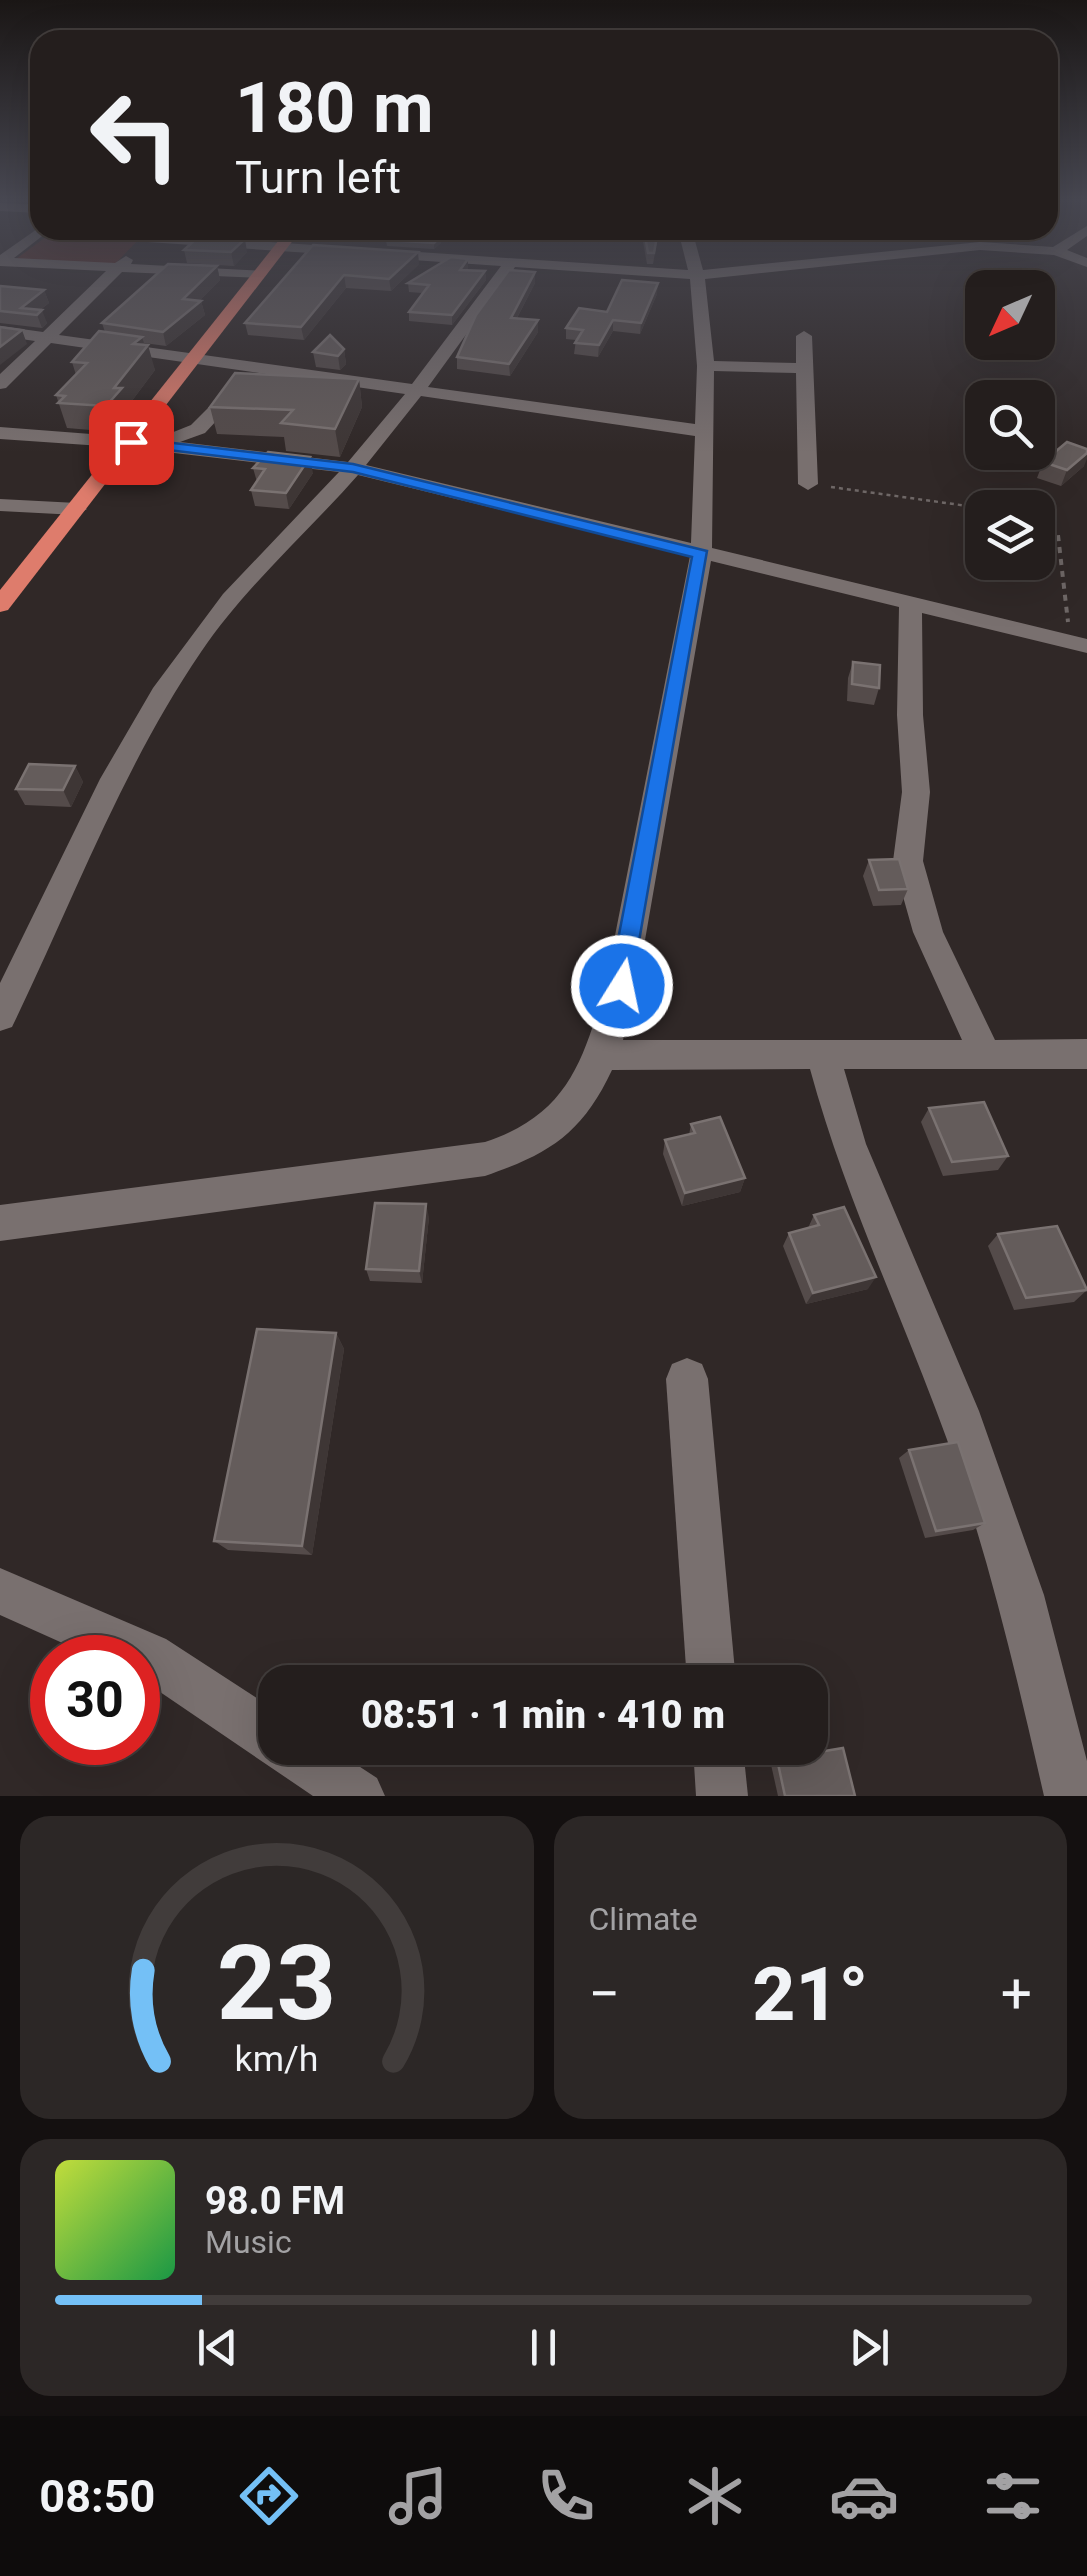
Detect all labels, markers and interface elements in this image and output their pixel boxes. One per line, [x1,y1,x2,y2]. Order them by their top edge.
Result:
text: 180 m [235,67,434,149]
icon: left [70,70,200,200]
text: Turn left [235,151,401,204]
north arrow [965,270,1055,360]
map controls [965,270,1055,580]
button: search [965,380,1055,470]
pin [89,400,174,485]
icon: arrive [104,415,159,470]
button: layers [965,490,1055,580]
position arrow [570,934,674,1038]
speed limit sign: 30 [30,1635,160,1765]
text: 08:51 · 1 min · 410 m [361,1693,725,1737]
text: Climate [589,1900,698,1938]
text: 23 [217,1923,336,2044]
text: 21° [752,1950,868,2038]
text: − [589,1962,620,2026]
text: + [1001,1962,1032,2026]
text: km/h [235,2038,319,2080]
text: 98.0 FM [205,2179,345,2223]
text: Music [205,2223,292,2261]
icon: previous [190,2320,245,2375]
icon: pause [516,2320,571,2375]
icon: next [842,2320,897,2375]
icon: directions [234,2461,304,2531]
icon: music [383,2461,453,2531]
icon: phone [531,2461,601,2531]
icon: climate [680,2461,750,2531]
icon: car [829,2461,899,2531]
icon: filters [978,2461,1048,2531]
text: 08:50 [39,2470,155,2523]

